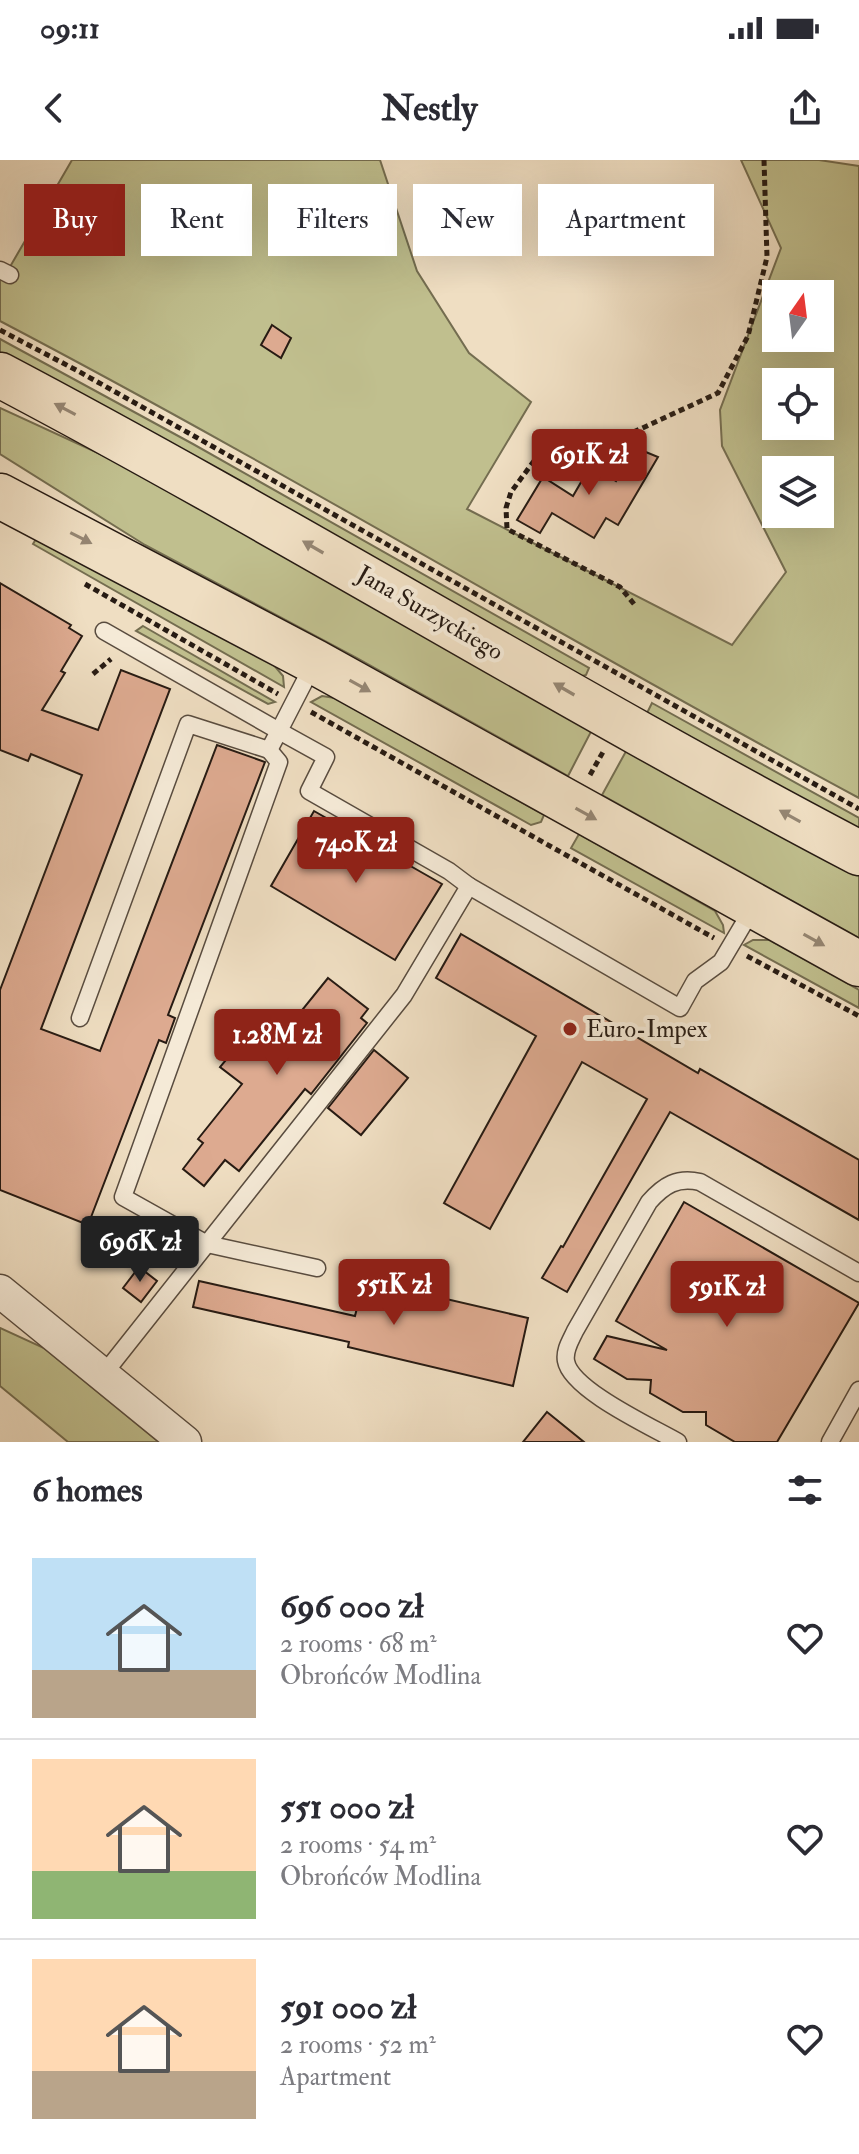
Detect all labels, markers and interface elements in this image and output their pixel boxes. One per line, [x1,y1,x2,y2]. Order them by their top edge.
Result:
text: 09:11 [40,10,100,47]
icon: back [32,86,76,130]
text: Nestly [382,86,477,131]
icon: share [783,86,827,130]
chip: Buy [24,184,125,256]
chip: Rent [141,184,252,256]
chip: Filters [268,184,397,256]
chip: New [413,184,522,256]
chip: Apartment [538,184,714,256]
north arrow [762,280,834,352]
map controls [762,280,834,528]
button: locate [762,368,834,440]
one-way arrow [53,403,76,416]
pin: 691K zł [515,429,663,497]
text: 691K zł [550,439,628,471]
button: layers [762,456,834,528]
one-way arrow [69,531,92,544]
one-way arrow [302,540,324,554]
street label: Jana Surzyckiego [350,558,509,667]
one-way arrow [348,680,371,693]
one-way arrow [552,682,575,696]
one-way arrow [575,807,598,820]
one-way arrow [779,809,802,823]
pin: 740K zł [282,817,430,885]
text: 740K zł [315,827,397,859]
one-way arrow [803,932,825,946]
pin: 1.28M zł [194,1009,360,1077]
place label: Euro-Impex [586,1014,708,1045]
text: 1.28M zł [232,1019,322,1051]
marker: Euro-Impex [561,1020,579,1038]
pin: 696K zł [66,1216,214,1284]
text: 696K zł [99,1226,181,1258]
pin: 551K zł [320,1259,468,1327]
pin: 591K zł [653,1261,801,1329]
text: 551K zł [356,1269,432,1301]
text: 591K zł [689,1271,765,1303]
icon: filters [783,1468,827,1512]
text: 6 homes [32,1469,143,1512]
text: 696 000 zł [280,1585,423,1628]
icon: home [96,1590,192,1686]
icon: heart [783,1616,827,1660]
text: 2 rooms · 68 m² [280,1628,437,1660]
text: Obrońców Modlina [280,1660,481,1692]
text: 551 000 zł [280,1786,414,1829]
icon: home [96,1791,192,1887]
icon: heart [783,1817,827,1861]
text: 2 rooms · 54 m² [280,1829,436,1861]
text: Obrońców Modlina [280,1861,481,1893]
text: 591 000 zł [280,1986,416,2029]
icon: home [96,1991,192,2087]
icon: heart [783,2017,827,2061]
text: 2 rooms · 52 m² [280,2029,436,2061]
text: Apartment [280,2061,391,2093]

